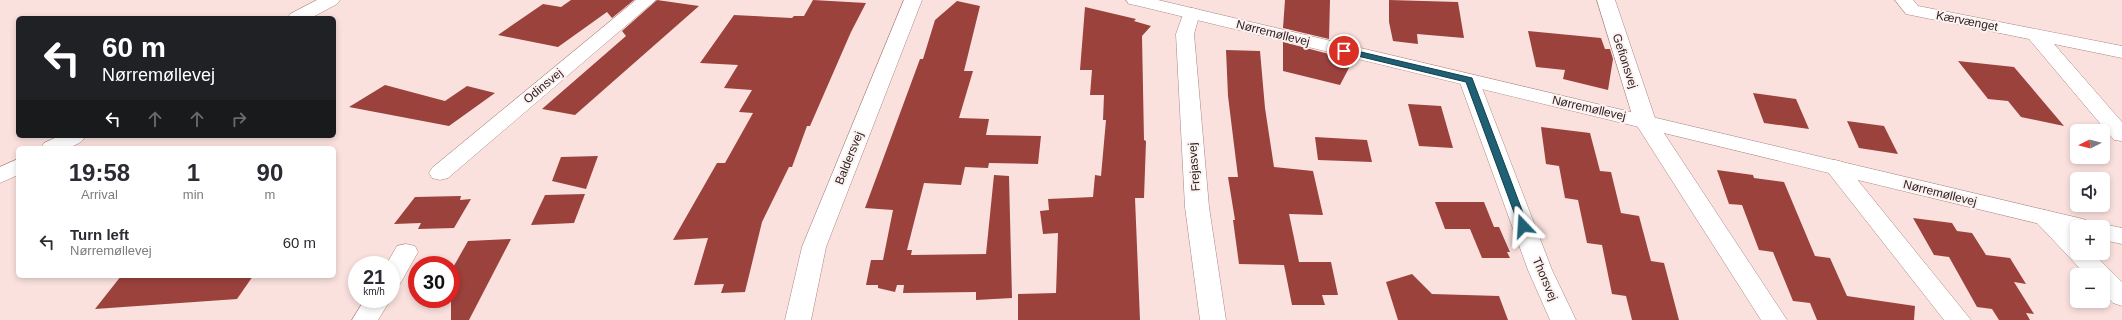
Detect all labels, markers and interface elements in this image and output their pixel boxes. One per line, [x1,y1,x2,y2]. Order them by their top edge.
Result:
street label: Kærvænget [1935,8,2000,34]
street label: Nørremøllevej [1235,17,1311,49]
icon: left [36,32,88,84]
text: 60 m [102,32,166,63]
street label: Gefionsvej [1610,32,1640,90]
pin [1327,34,1361,68]
icon: arrive [1333,40,1355,62]
text: Nørremøllevej [102,65,215,85]
street label: Odinsvej [521,66,565,106]
street label: Nørremøllevej [1551,93,1627,123]
icon: left [102,108,124,130]
icon: ahead [144,108,166,130]
icon: ahead [186,108,208,130]
icon: right [228,108,250,130]
north arrow [2070,124,2110,164]
map controls [2070,124,2110,308]
street label: Baldersvej [832,129,866,187]
street label: Frejasvej [1185,142,1203,192]
text: 19:58 [69,159,130,186]
text: 1 [187,159,200,186]
text: 90 [257,159,283,186]
button: sound [2070,172,2110,212]
street label: Nørremøllevej [1902,177,1978,209]
text: Arrival [81,187,118,202]
text: min [183,187,204,202]
text: m [264,187,275,202]
position arrow [1502,205,1544,247]
button: + [2070,220,2110,260]
text: Turn left [70,226,129,243]
icon: left [36,231,58,253]
text: 60 m [283,234,316,251]
text: Nørremøllevej [70,243,152,258]
street label: Thorsvej [1530,255,1560,303]
speed limit sign: 30 [408,256,460,308]
text: 21 [363,266,385,288]
button: − [2070,268,2110,308]
text: km/h [363,286,385,297]

